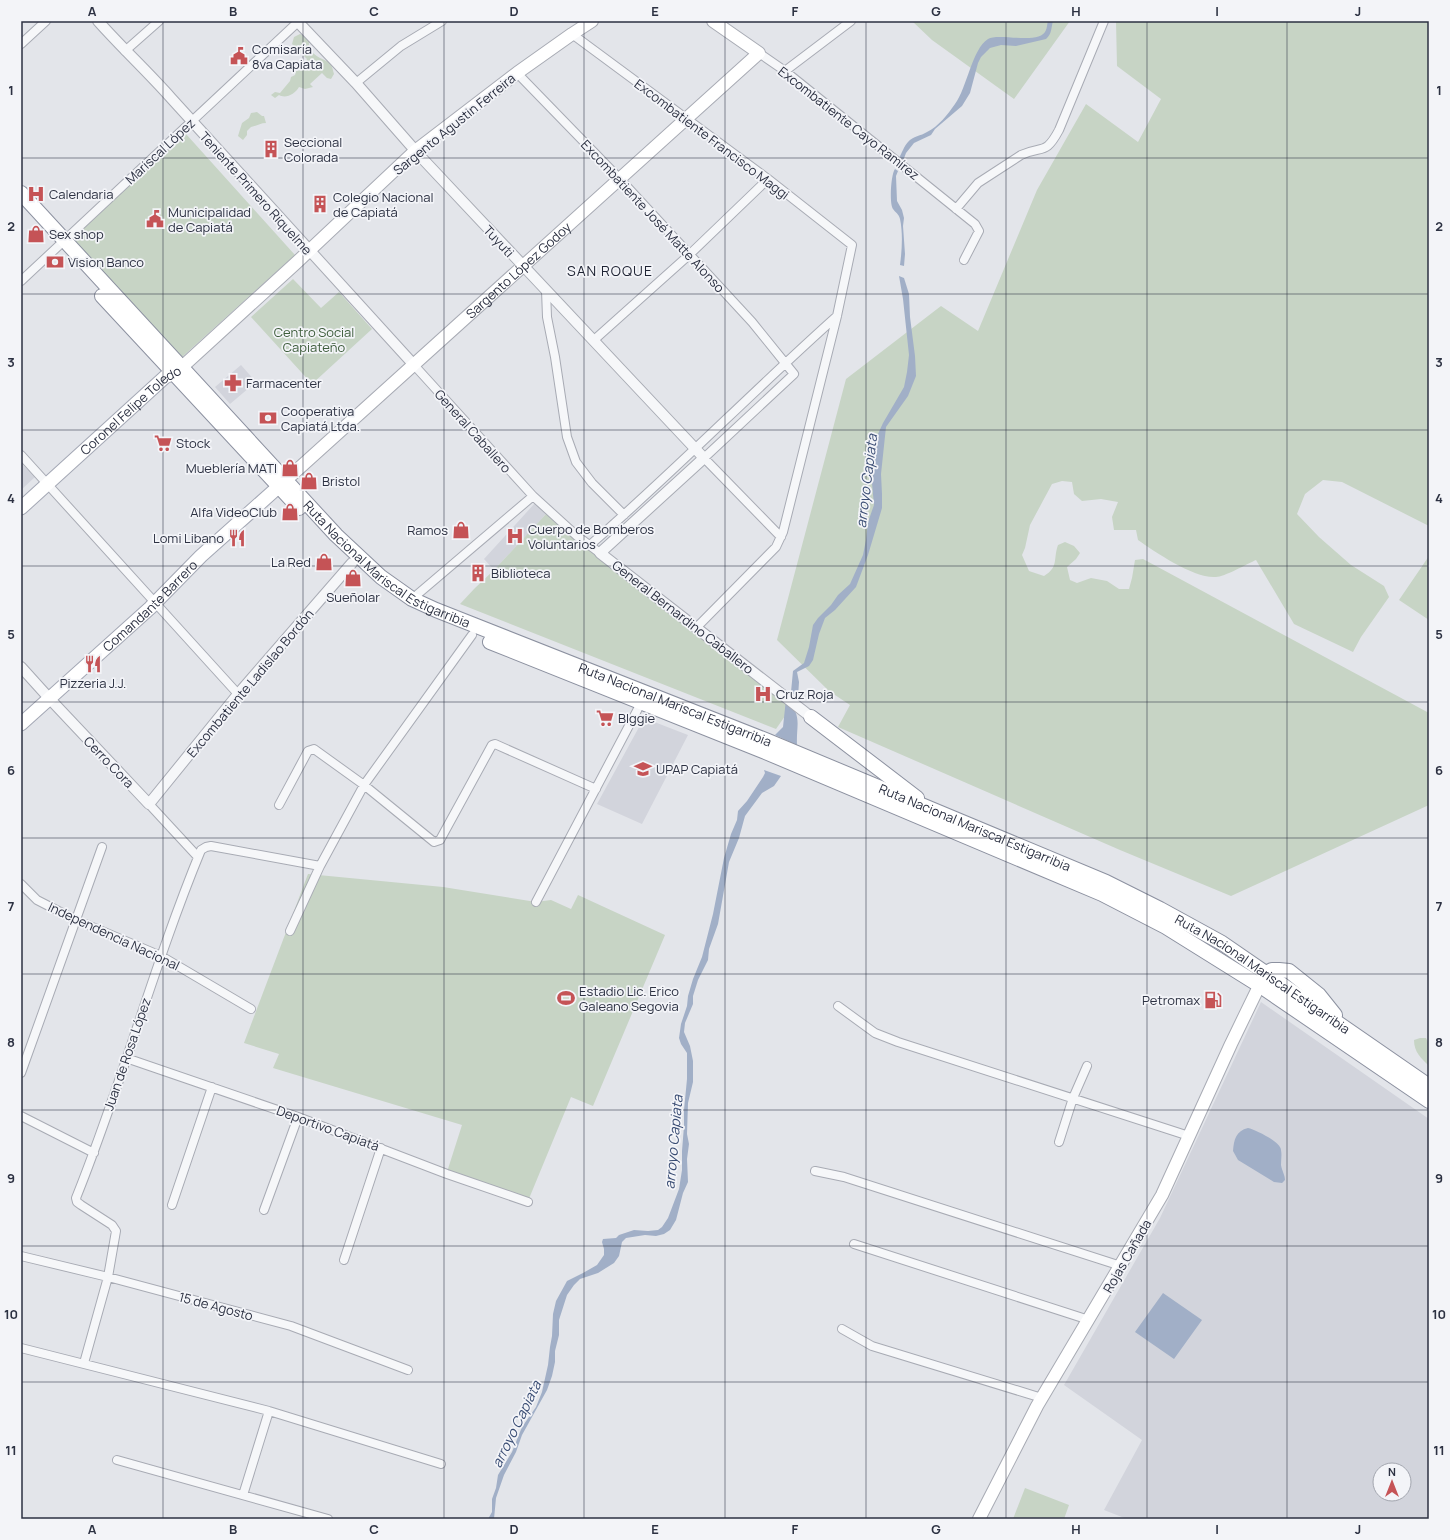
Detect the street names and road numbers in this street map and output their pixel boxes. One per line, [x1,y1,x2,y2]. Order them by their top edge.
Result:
street label: Excombatiente Cayo Ramírez [775,62,923,184]
street label: Sargento Agustin Ferreira [389,69,519,179]
street label: Excombatiente Francisco Maggi [631,75,793,203]
street label: Mariscal López [121,114,199,188]
street label: Teniente Primero Riquelme [196,128,316,259]
street label: Excombatiente José Matte Alonso [577,136,729,297]
street label: Sargento López Godoy [462,218,575,322]
street label: Tuyuti [480,221,518,261]
street label: Coronel Felipe Toledo [76,362,185,459]
street label: General Caballero [431,385,516,477]
street label: Ruta Nacional Mariscal Estigarribia [300,497,473,632]
street label: Comandante Barrero [99,556,202,656]
street label: General Bernardino Caballero [609,556,758,678]
street label: Excombatiente Ladislao Bordón [183,605,317,761]
street label: Ruta Nacional Mariscal Estigarribia [576,658,774,751]
street label: Cerro Cora [80,732,138,792]
street label: Ruta Nacional Mariscal Estigarribia [876,779,1073,875]
street label: Independencia Nacional [45,898,183,974]
street label: Ruta Nacional Mariscal Estigarribia [1172,910,1354,1038]
street label: Juan de Rosa López [99,995,155,1113]
street label: Deportivo Capiatá [274,1101,382,1155]
street label: Rojas Cañada [1099,1216,1155,1296]
street label: 15 de Agosto [177,1287,255,1325]

